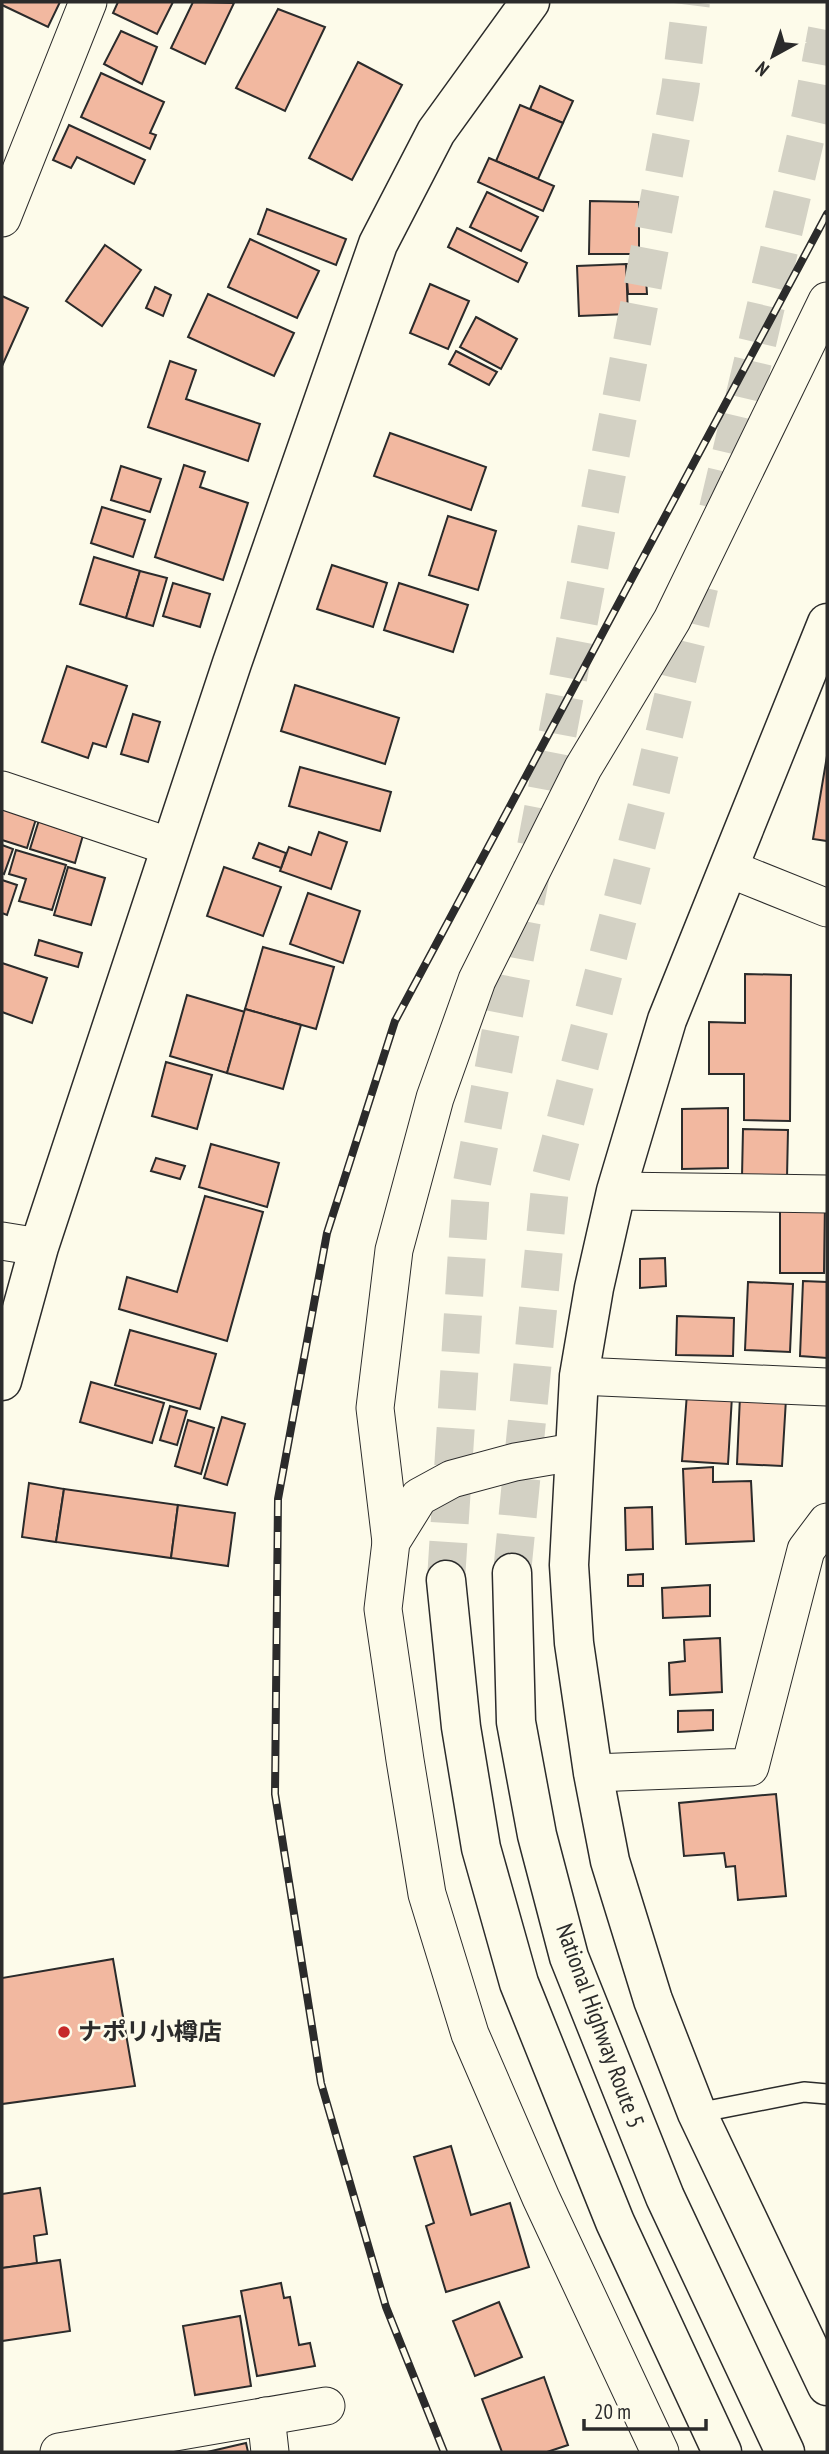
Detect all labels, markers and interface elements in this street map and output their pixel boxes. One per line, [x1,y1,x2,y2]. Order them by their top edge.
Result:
north arrow [738,21,808,91]
text: N [750,57,774,82]
street label: National Highway Route 5 [549,1919,652,2132]
place label: ナポリ小樽店 [78,2016,222,2047]
marker: ナポリ小樽店 [56,2024,72,2040]
scale bar [584,2388,706,2432]
text: 20 m [594,2398,631,2425]

